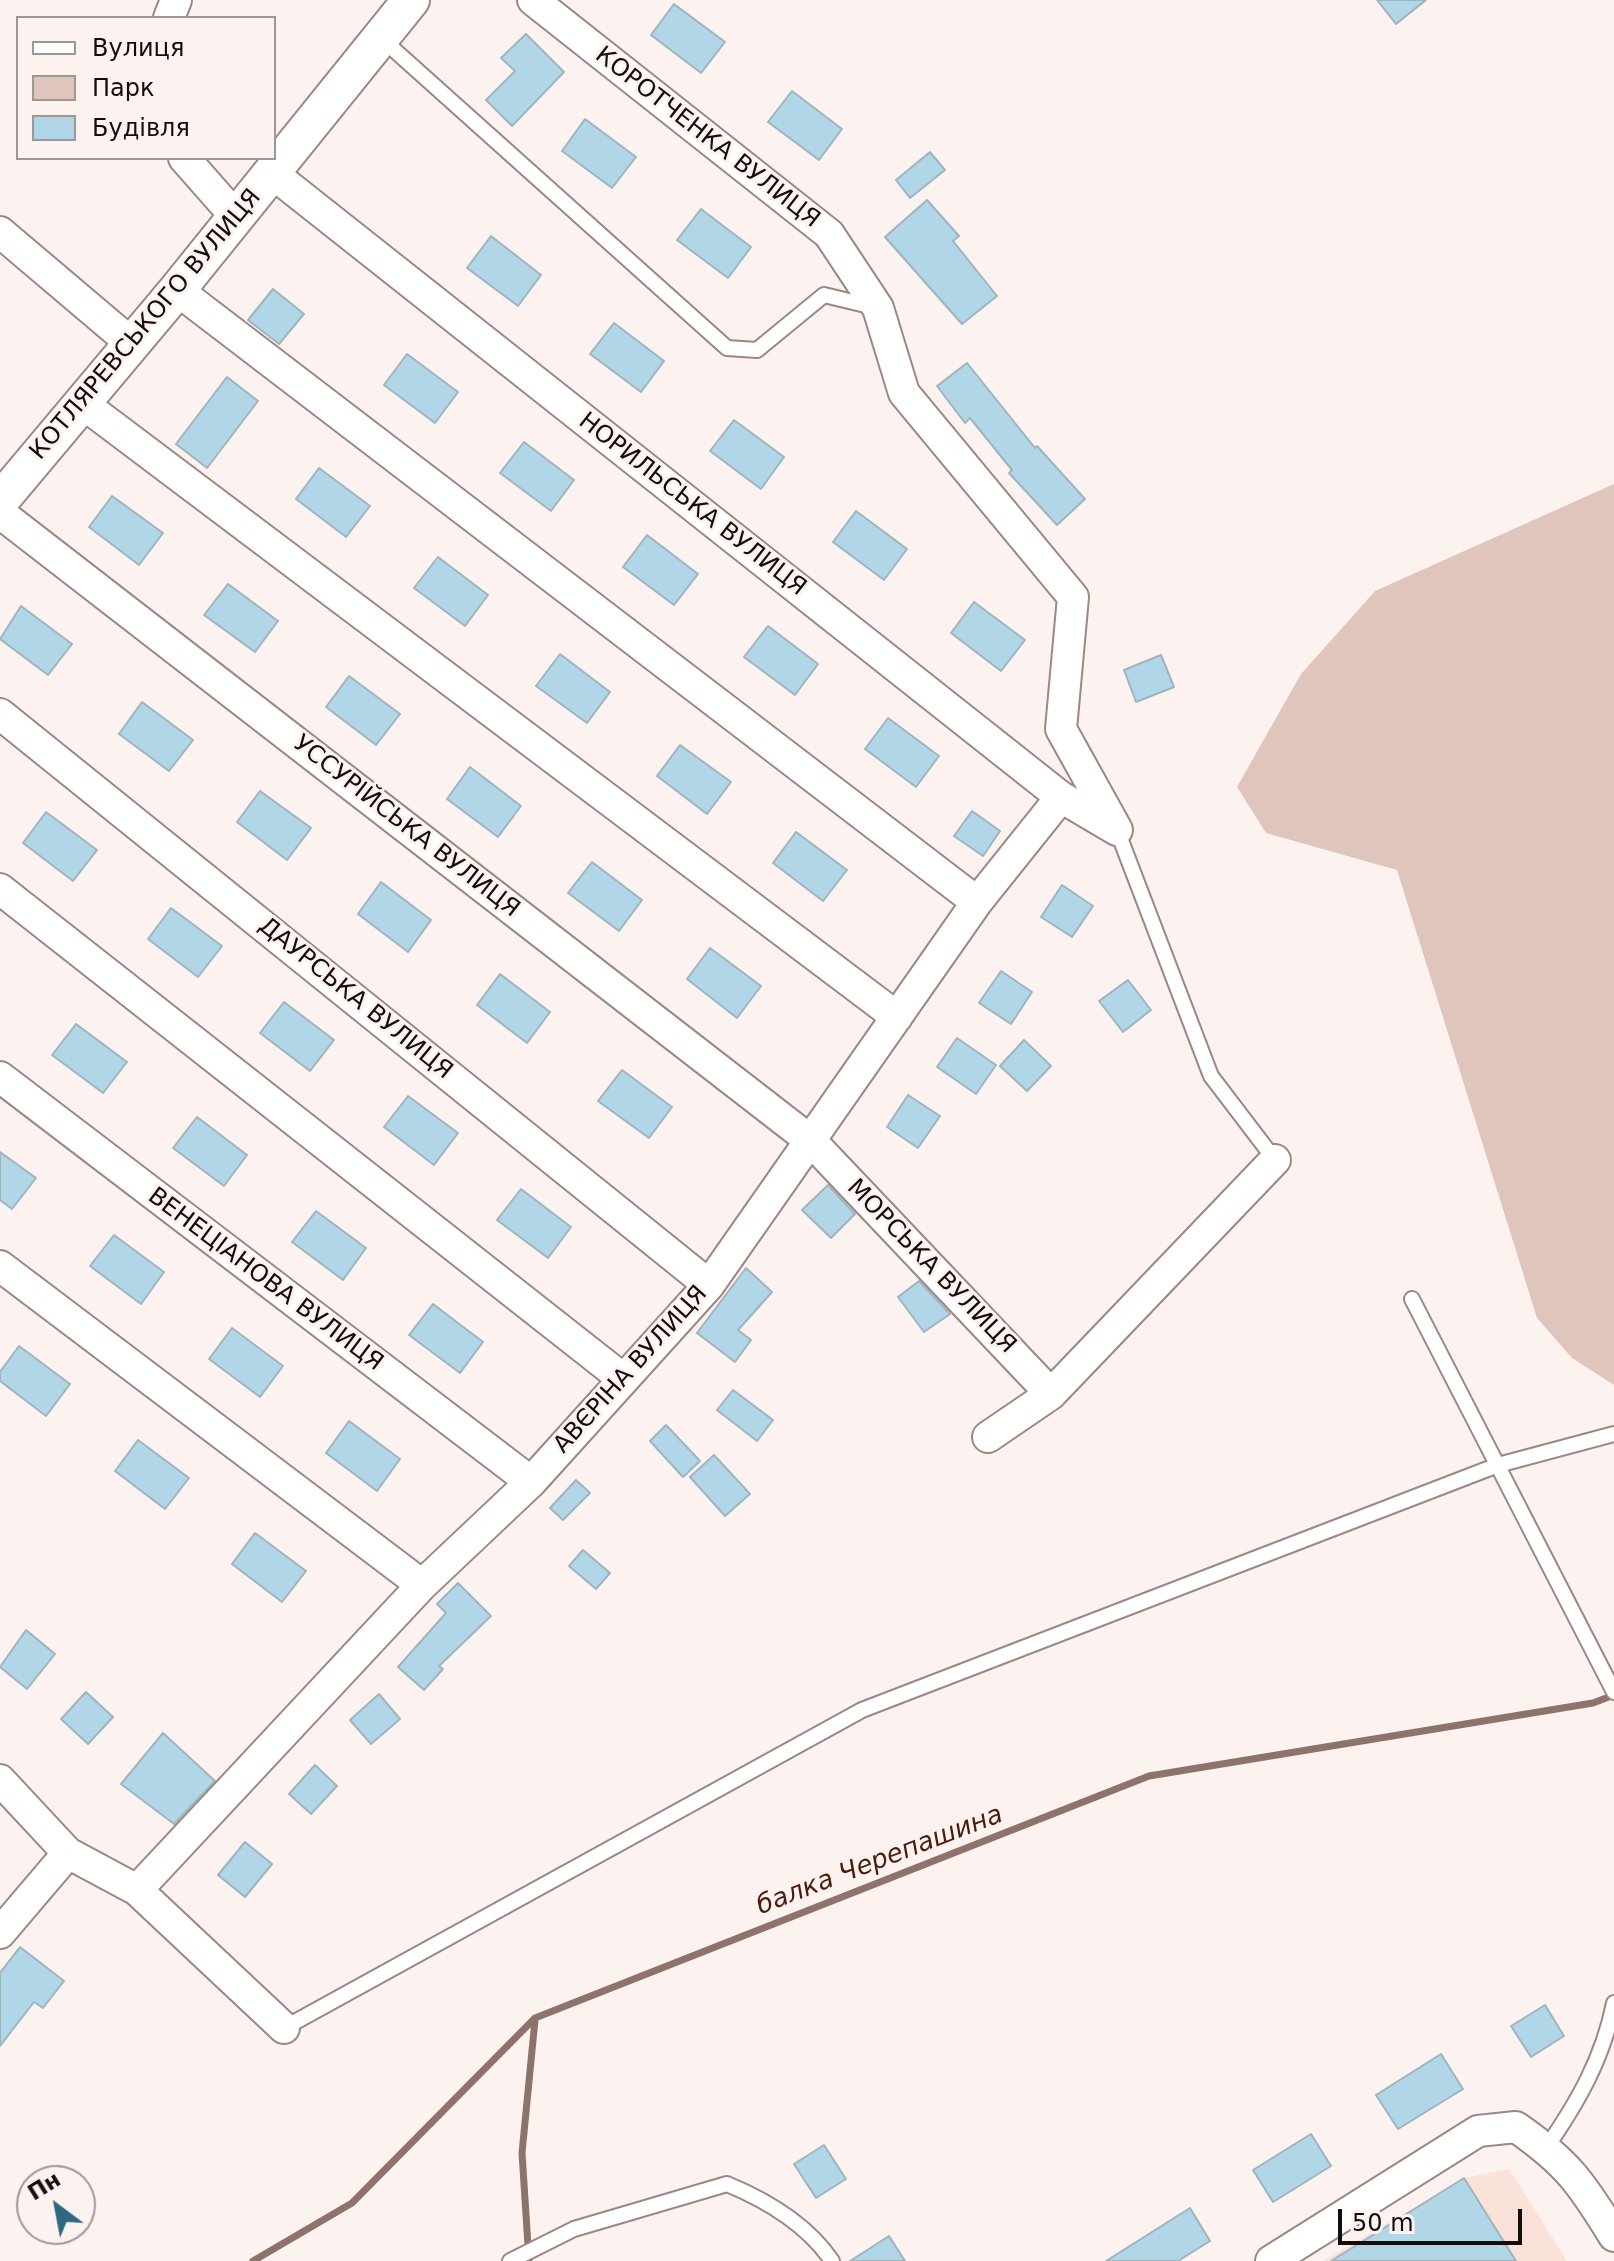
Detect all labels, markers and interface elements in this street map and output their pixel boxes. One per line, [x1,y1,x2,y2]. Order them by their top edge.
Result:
legend [16,16,276,160]
text: Вулиця [92,34,184,62]
street label: КОРОТЧЕНКА ВУЛИЦЯ [589,41,825,235]
text: Парк [92,74,154,102]
text: Будівля [92,114,190,142]
street label: КОТЛЯРЕВСЬКОГО ВУЛИЦЯ [24,184,268,466]
street label: НОРИЛЬСЬКА ВУЛИЦЯ [573,407,811,603]
street label: УССУРІЙСЬКА ВУЛИЦЯ [287,730,525,924]
street label: ДАУРСЬКА ВУЛИЦЯ [252,912,458,1086]
street label: МОРСЬКА ВУЛИЦЯ [840,1174,1022,1360]
street label: ВЕНЕЦІАНОВА ВУЛИЦЯ [142,1182,388,1378]
street label: АВЄРІНА ВУЛИЦЯ [548,1280,714,1460]
water label: балка Черепашина [752,1800,1008,1922]
north arrow [16,2165,96,2245]
text: Пн [23,2166,65,2205]
scale bar [1342,2193,1526,2243]
text: 50 m [1352,2209,1414,2237]

